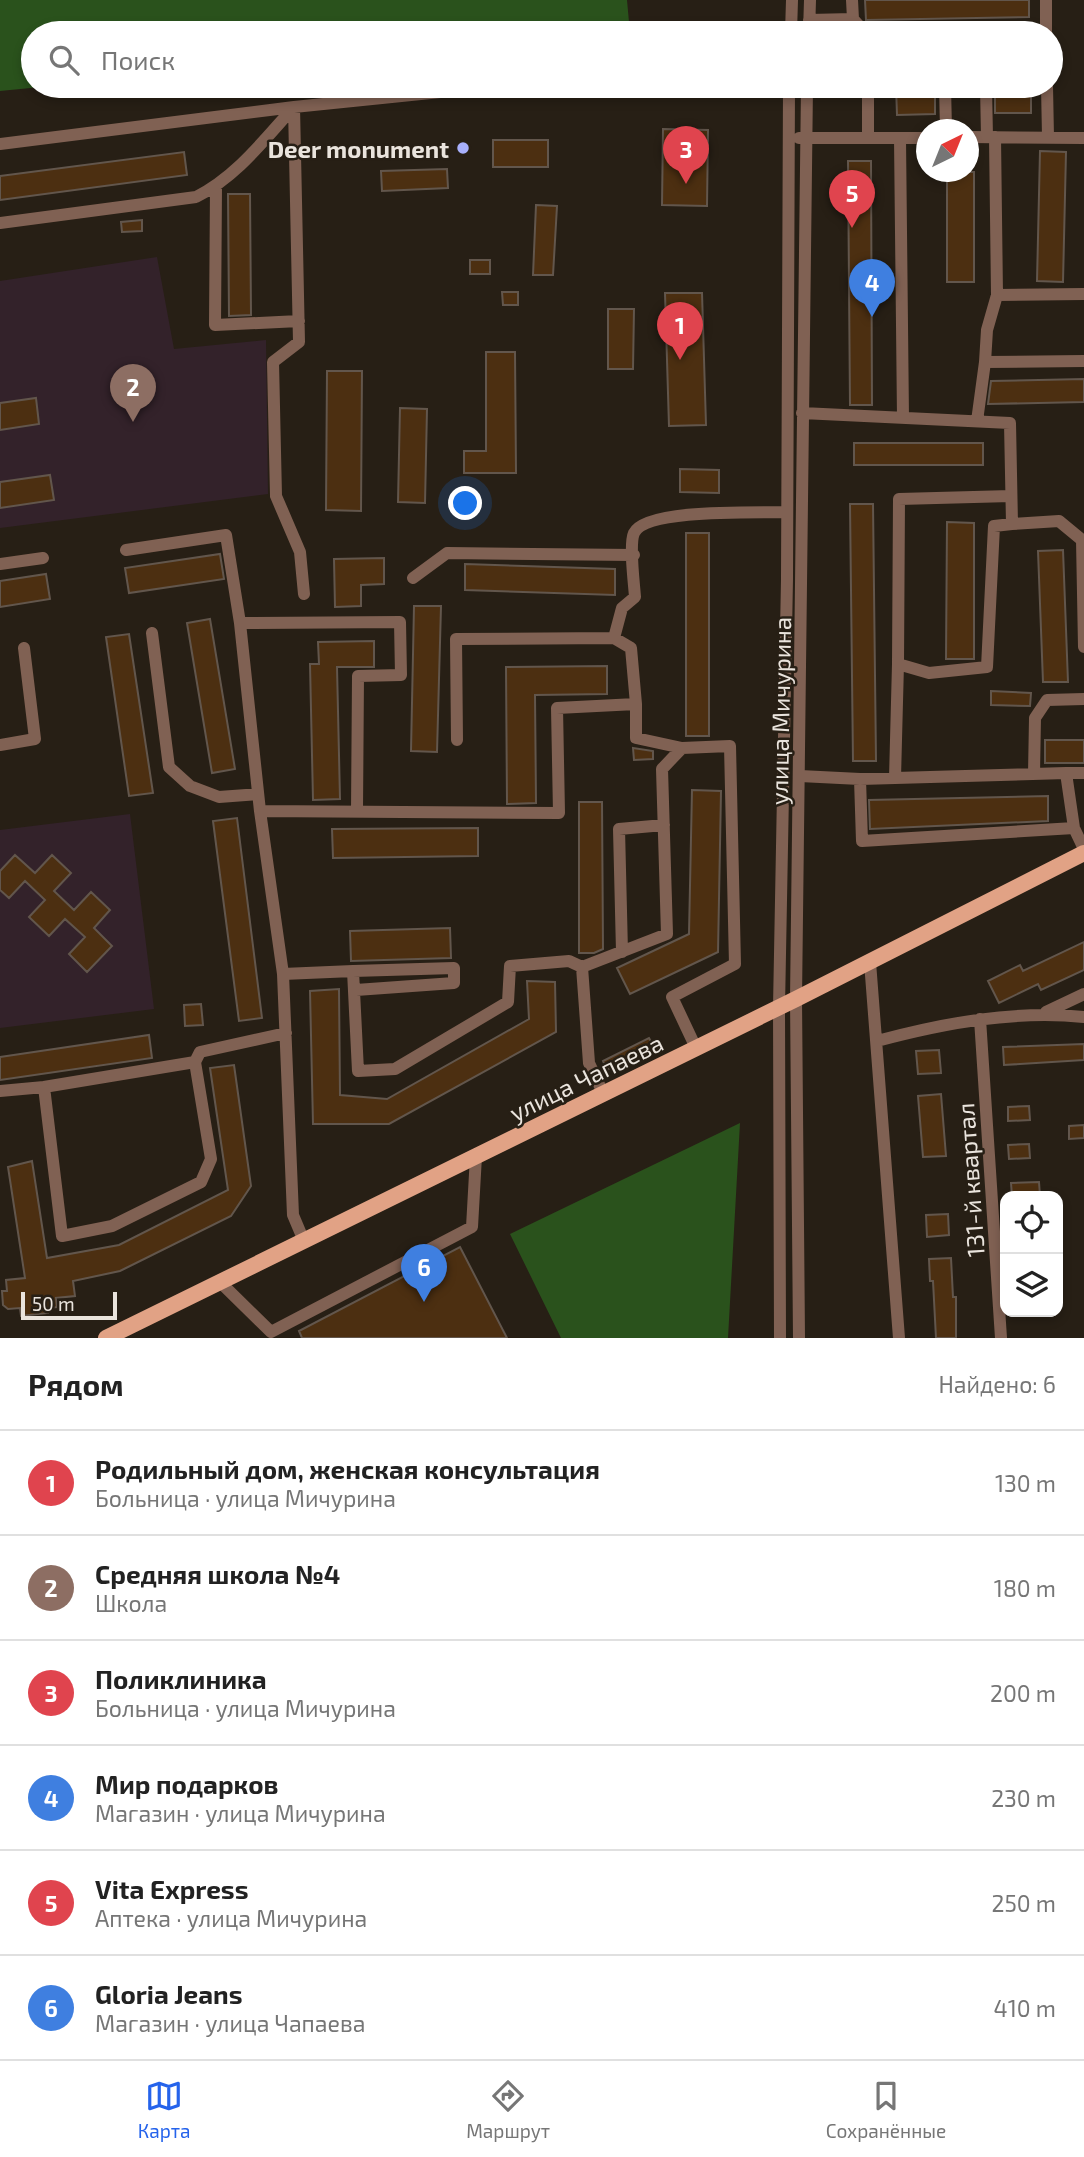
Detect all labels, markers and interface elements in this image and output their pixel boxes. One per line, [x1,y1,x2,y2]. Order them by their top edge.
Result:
search box [21,21,1063,98]
icon: search [45,41,83,79]
text: Поиск [101,44,175,75]
north arrow [916,119,979,182]
pin: 3 [663,126,709,184]
place label: Deer monument [268,134,449,163]
marker: Deer monument [455,140,471,156]
pin: 5 [829,170,875,228]
pin: 4 [849,259,895,317]
pin: 1 [657,302,703,360]
pin: 2 [110,364,156,422]
your location [448,486,482,520]
street label: улица Мичурина [764,617,797,805]
street label: улица Чапаева [505,1027,668,1128]
street label: 131-й квартал [950,1102,990,1258]
map controls [1000,1191,1063,1317]
button: locate [1000,1191,1063,1254]
pin: 6 [401,1244,447,1302]
button: layers [1000,1254,1063,1317]
scale bar [21,1289,117,1321]
text: 50 m [32,1292,75,1315]
text: Рядом [28,1366,124,1402]
text: Найдено: 6 [938,1370,1056,1398]
text: Родильный дом, женская консультация [95,1453,600,1484]
text: 1 [46,1469,56,1497]
text: 130 m [995,1469,1056,1497]
text: Больница · улица Мичурина [95,1484,396,1512]
text: Средняя школа №4 [95,1558,340,1589]
text: 2 [44,1574,58,1602]
text: 180 m [994,1574,1056,1602]
text: Школа [95,1589,167,1617]
text: Поликлиника [95,1663,267,1694]
text: 3 [44,1679,58,1707]
text: 200 m [990,1679,1056,1707]
text: Больница · улица Мичурина [95,1694,396,1722]
text: Мир подарков [95,1768,278,1799]
text: 4 [44,1784,58,1812]
text: 230 m [991,1784,1056,1812]
text: Магазин · улица Мичурина [95,1799,386,1827]
text: Vita Express [95,1873,248,1904]
text: 5 [45,1889,57,1917]
text: 250 m [992,1889,1056,1917]
text: Аптека · улица Мичурина [95,1904,367,1932]
text: Gloria Jeans [95,1978,243,2009]
text: 6 [44,1994,58,2022]
text: 410 m [994,1994,1056,2022]
text: Магазин · улица Чапаева [95,2009,365,2037]
tab: Карта [138,2077,191,2142]
tab: Маршрут [466,2077,550,2142]
tab: Сохранённые [826,2077,946,2142]

